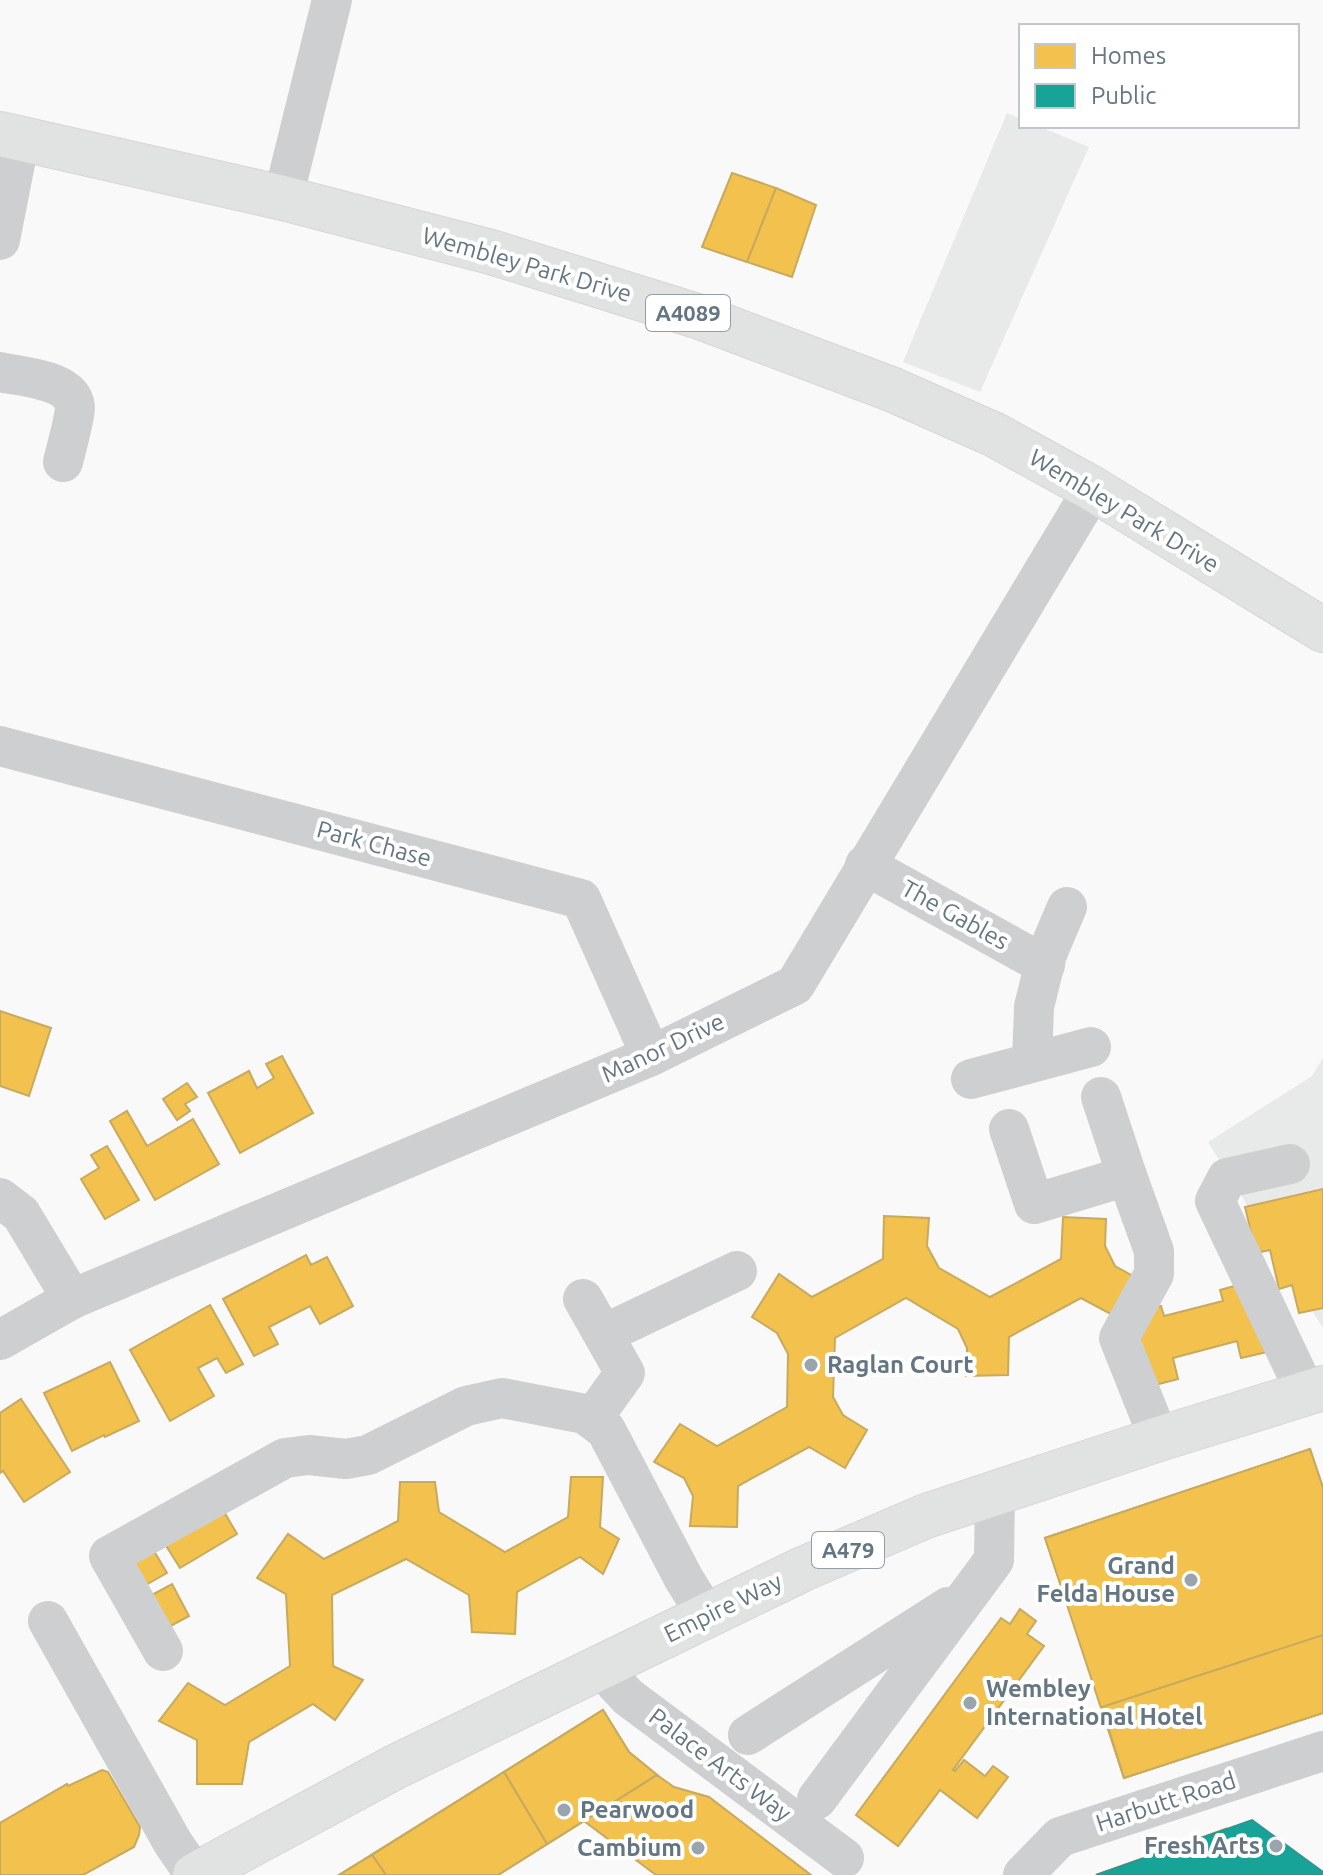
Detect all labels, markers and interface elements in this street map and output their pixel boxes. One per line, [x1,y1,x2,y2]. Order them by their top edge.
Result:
legend [1019,24,1299,128]
text: Homes [1091,42,1166,69]
text: Public [1091,82,1156,109]
street label: Wembley Park Drive [419,222,635,307]
road number: A4089 [646,295,730,331]
street label: Wembley Park Drive [1025,443,1224,578]
street label: Park Chase [314,815,434,872]
street label: The Gables [897,874,1013,955]
street label: Manor Drive [597,1007,728,1088]
place label: Raglan Court [827,1351,974,1378]
marker: Raglan Court [802,1356,820,1374]
road number: A479 [812,1532,884,1568]
place label: Grand Felda House [1036,1552,1175,1607]
street label: Empire Way [660,1567,786,1648]
marker: Grand Felda House [1182,1571,1200,1589]
place label: Wembley International Hotel [986,1675,1202,1730]
marker: Wembley International Hotel [961,1694,979,1712]
street label: Palace Arts Way [644,1702,797,1827]
street label: Harbutt Road [1092,1766,1239,1837]
place label: Pearwood [580,1796,694,1823]
marker: Pearwood [555,1801,573,1819]
place label: Fresh Arts [1144,1832,1260,1859]
place label: Cambium [577,1834,682,1861]
marker: Fresh Arts [1267,1837,1285,1855]
marker: Cambium [689,1839,707,1857]

